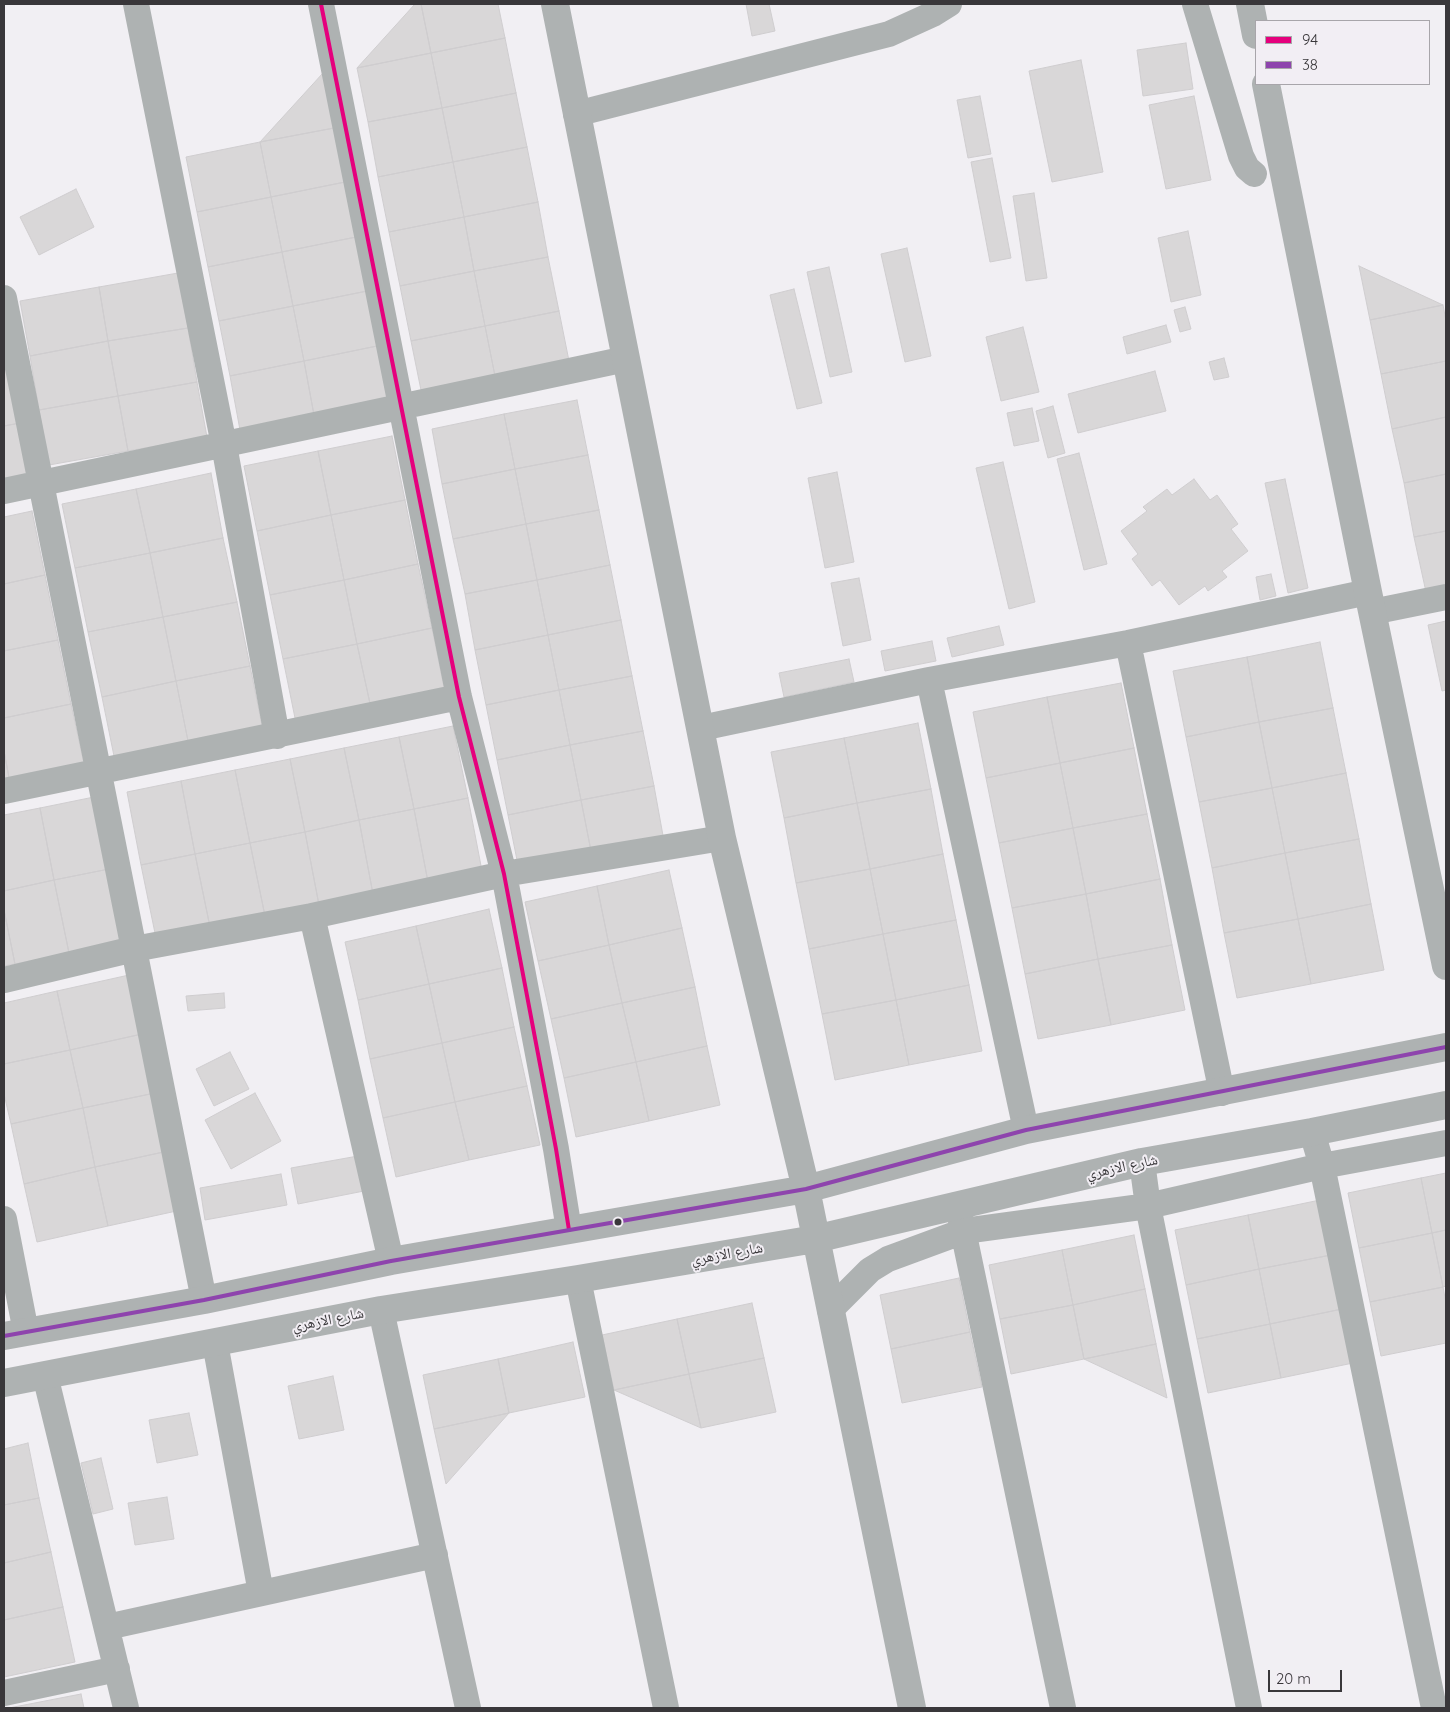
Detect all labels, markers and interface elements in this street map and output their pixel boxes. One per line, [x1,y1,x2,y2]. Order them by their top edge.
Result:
legend [1255,20,1430,85]
text: 94 [1302,30,1318,49]
text: 38 [1302,55,1318,74]
street label: شارع الازهري [1085,1151,1159,1183]
unlabelled marker [613,1217,623,1227]
street label: شارع الازهري [690,1239,764,1269]
street label: شارع الازهري [291,1304,365,1336]
scale bar [1270,1660,1344,1692]
text: 20 m [1276,1669,1311,1688]

